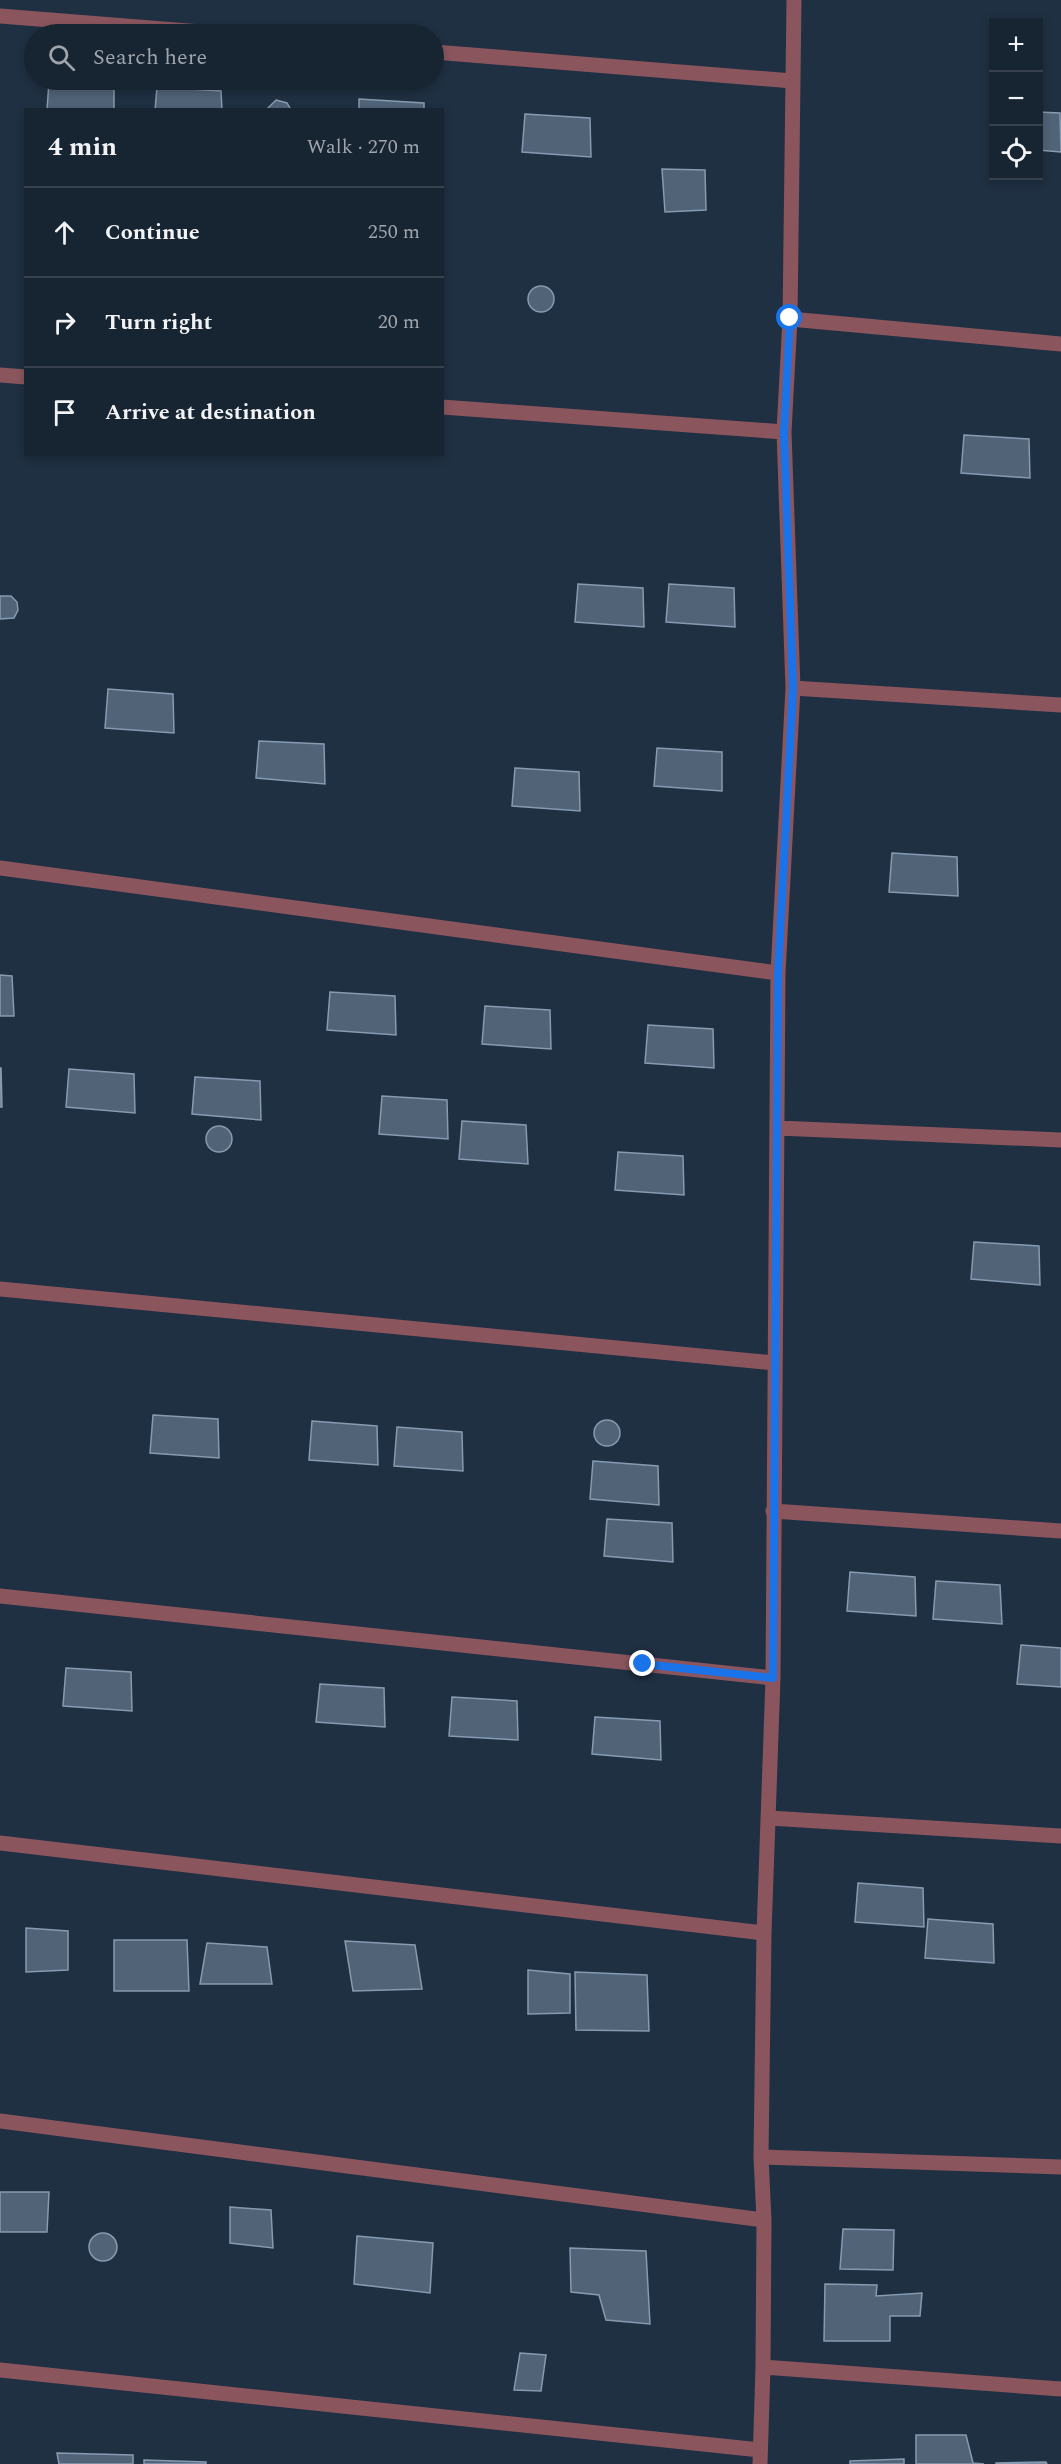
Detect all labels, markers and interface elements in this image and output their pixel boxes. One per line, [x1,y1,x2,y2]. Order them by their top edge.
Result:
map controls [989,18,1043,180]
button: + [989,18,1043,72]
search box [24,24,444,90]
icon: search [45,41,78,74]
text: Search here [93,41,207,74]
button: − [989,72,1043,126]
button: locate [989,126,1043,180]
text: 4 min [48,127,117,167]
text: Walk · 270 m [307,132,420,162]
icon: ahead [48,216,81,249]
text: Continue [105,216,200,249]
text: 250 m [368,217,420,247]
route start [776,304,802,330]
icon: right [48,306,81,339]
text: Turn right [105,306,212,339]
text: 20 m [378,307,420,337]
icon: arrive [48,396,81,429]
text: Arrive at destination [105,396,316,429]
route end [629,1650,655,1676]

